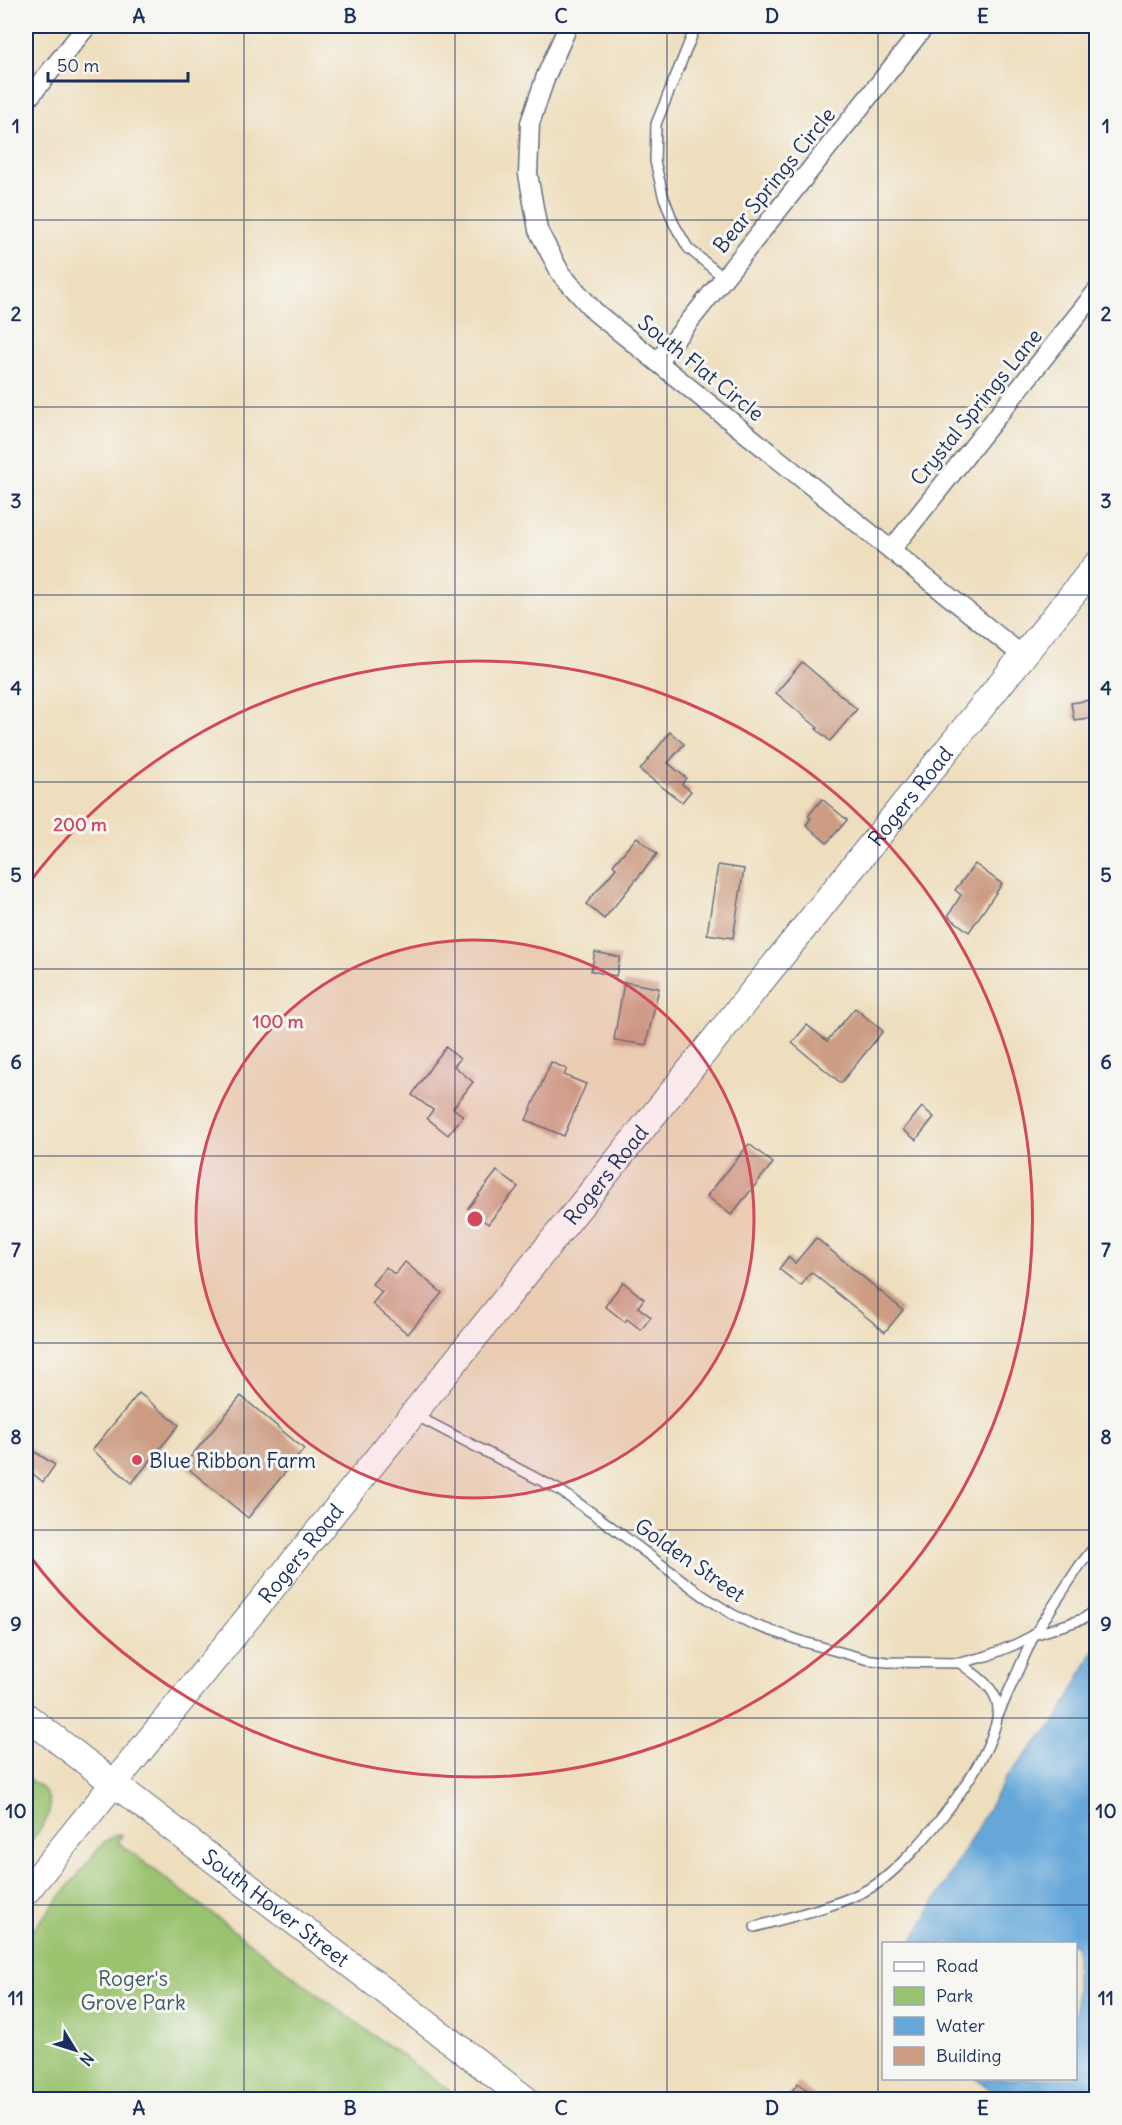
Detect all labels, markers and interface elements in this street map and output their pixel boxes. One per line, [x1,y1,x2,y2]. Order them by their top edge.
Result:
text: A [133,3,146,28]
text: B [343,3,357,28]
text: C [554,3,568,28]
text: D [765,3,779,28]
text: E [977,3,989,28]
scale bar [48,45,188,83]
text: 50 m [57,54,99,77]
street label: Bear Springs Circle [707,102,841,258]
text: 1 [12,113,20,138]
text: 1 [1102,113,1110,138]
text: 2 [11,301,22,326]
text: 2 [1101,301,1112,326]
street label: South Flat Circle [633,309,769,427]
street label: Crystal Springs Lane [904,323,1048,491]
text: 3 [10,488,22,513]
text: 3 [1100,488,1112,513]
text: 4 [10,675,22,700]
text: 4 [1100,675,1112,700]
street label: Rogers Road [862,741,958,852]
text: 200 m [53,813,107,836]
text: 5 [10,862,22,887]
text: 5 [1100,862,1112,887]
text: 100 m [253,1010,304,1033]
text: 6 [10,1049,22,1074]
text: 6 [1100,1049,1112,1074]
street label: Rogers Road [557,1119,654,1230]
centre of rings [465,1209,485,1229]
text: 7 [11,1237,21,1262]
text: 7 [1101,1237,1111,1262]
text: 8 [10,1424,22,1449]
text: 8 [1100,1424,1112,1449]
place label: Blue Ribbon Farm [149,1447,316,1474]
marker: Blue Ribbon Farm [130,1453,144,1467]
street label: Rogers Road [252,1498,349,1608]
street label: Golden Street [630,1512,750,1608]
text: 9 [10,1611,22,1636]
text: 9 [1100,1611,1112,1636]
text: 10 [5,1798,27,1823]
text: 10 [1095,1798,1117,1823]
street label: South Hover Street [197,1843,355,1972]
legend [882,1942,1077,2080]
text: Road [936,1954,979,1977]
park label: Roger's Grove Park [80,1965,186,2016]
text: Park [936,1984,973,2007]
text: 11 [8,1985,24,2010]
text: 11 [1098,1985,1114,2010]
text: Water [936,2014,986,2037]
north arrow [45,2020,105,2080]
text: Building [936,2044,1001,2067]
text: N [76,2049,98,2070]
text: A [133,2095,146,2120]
text: B [343,2095,357,2120]
text: C [554,2095,568,2120]
text: D [765,2095,779,2120]
text: E [977,2095,989,2120]

